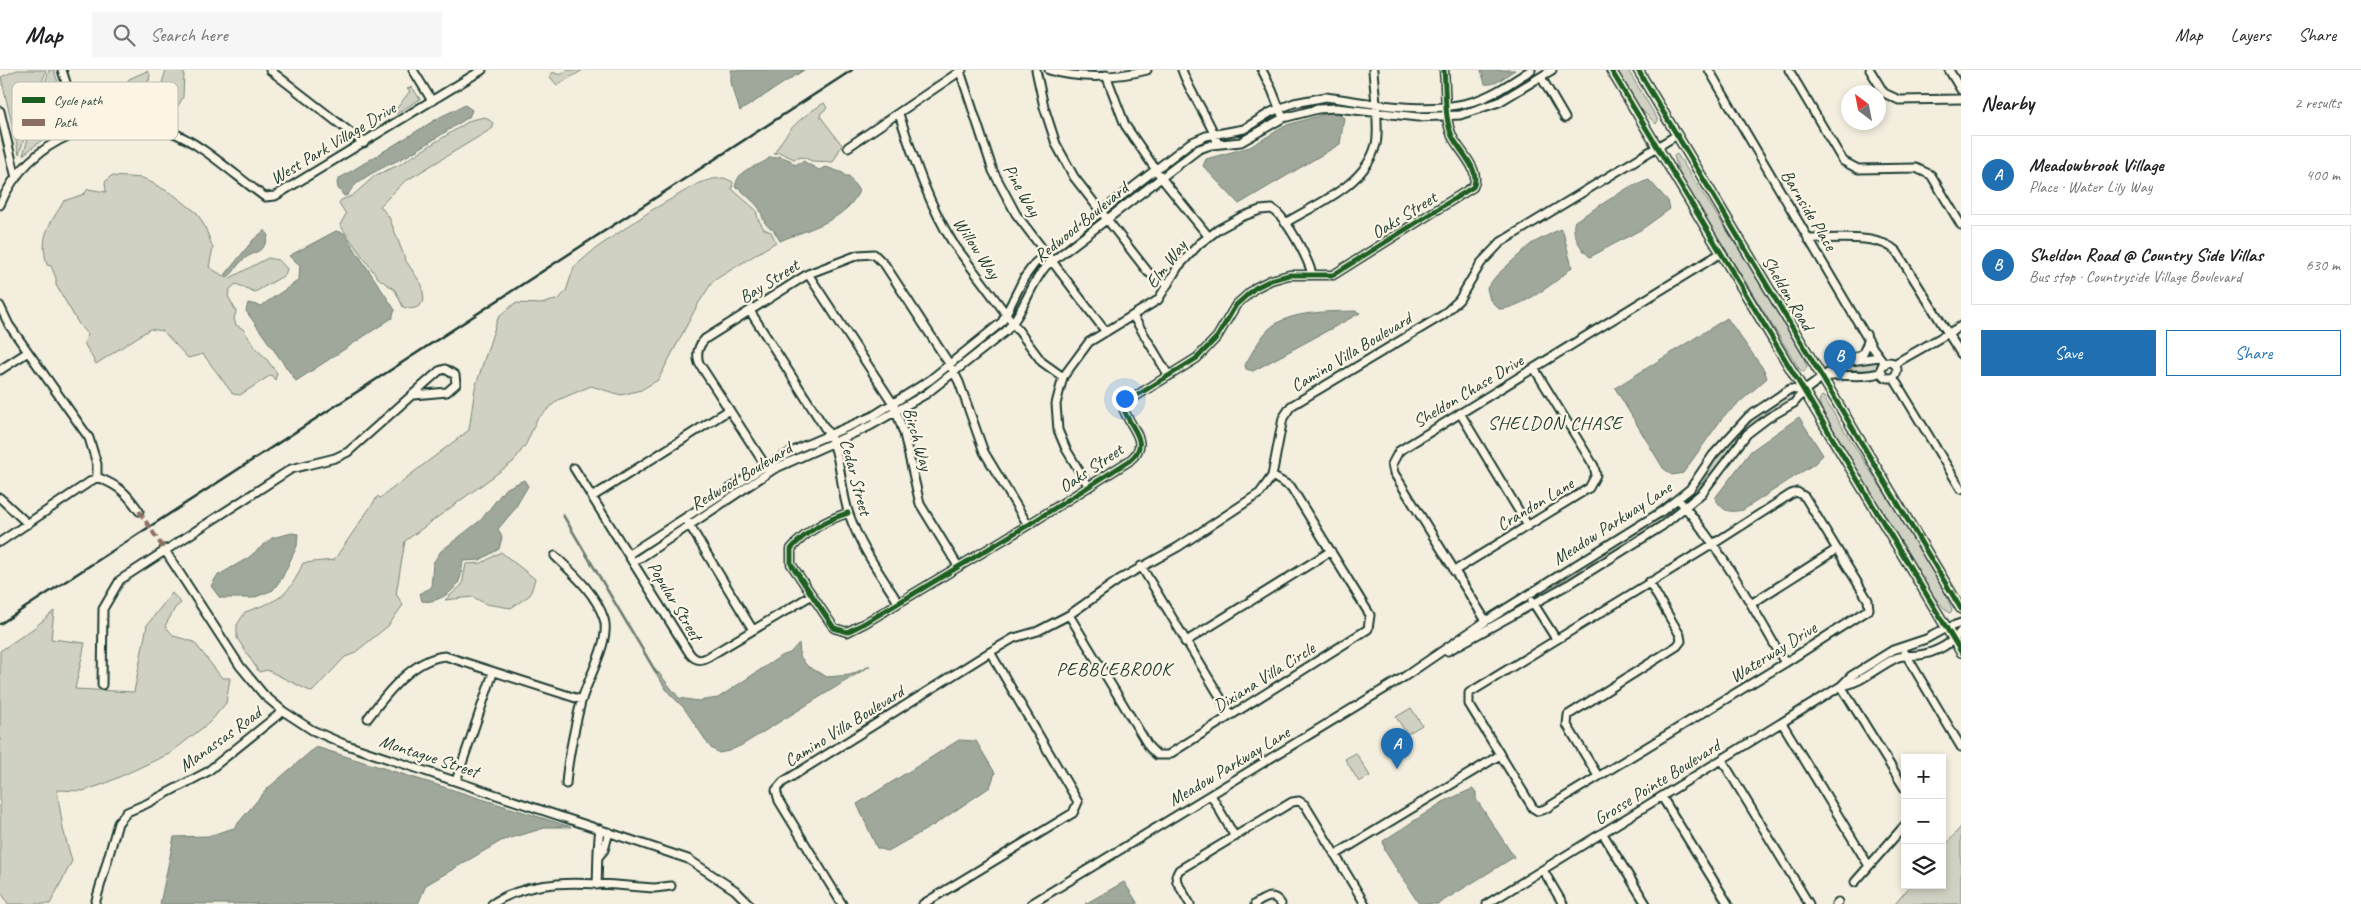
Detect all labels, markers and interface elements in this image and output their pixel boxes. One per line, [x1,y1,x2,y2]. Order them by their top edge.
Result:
search box [92,12,442,57]
text: Map [25,20,62,50]
icon: search [110,21,138,49]
text: Search here [150,23,228,47]
text: Map [2175,24,2203,46]
text: Layers [2231,24,2270,46]
text: Share [2298,24,2336,46]
legend [12,82,178,140]
north arrow [1841,85,1886,130]
text: Nearby [1981,90,2034,116]
text: Cycle path [54,92,103,109]
text: 2 results [2294,93,2341,113]
street label: West Park Village Drive [266,96,401,189]
text: Path [54,114,78,131]
text: Meadowbrook Village [2029,153,2164,177]
street label: Pine Way [998,160,1047,222]
text: A [1994,165,2002,185]
text: 400 m [2306,165,2340,185]
street label: Barnside Place [1776,166,1842,255]
street label: Redwood Boulevard [1030,176,1135,267]
text: Place · Water Lily Way [2029,177,2152,197]
street label: Oaks Street [1367,185,1442,244]
street label: Willow Way [948,213,1007,284]
street label: Elm Way [1141,234,1192,293]
text: Sheldon Road @ Country Side Villas [2029,243,2263,267]
street label: Sheldon Road [1757,252,1820,337]
street label: Bay Street [735,253,805,308]
text: B [1994,255,2002,275]
text: 630 m [2306,255,2340,275]
text: Bus stop · Countryside Village Boulevard [2029,267,2242,287]
street label: Camino Villa Boulevard [1287,306,1418,397]
button: Save [1981,330,2156,376]
button: Share [2166,330,2341,376]
pin: B [1824,340,1856,381]
street label: Sheldon Chase Drive [1409,349,1528,433]
your location [1112,386,1138,412]
street label: Birch Way [899,405,938,475]
district label: SHELDON CHASE [1487,411,1624,435]
street label: Redwood Boulevard [686,436,798,515]
street label: Cedar Street [835,436,877,520]
street label: Oaks Street [1055,437,1129,497]
street label: Crandon Lane [1493,472,1578,536]
street label: Meadow Parkway Lane [1548,476,1677,570]
street label: Popular Street [643,558,709,647]
street label: Waterway Drive [1725,616,1822,687]
street label: Dixiana Villa Circle [1209,636,1320,717]
district label: PEBBLEBROOK [1056,657,1174,681]
street label: Camino Villa Boulevard [780,679,910,771]
street label: Manassas Road [175,700,268,776]
street label: Meadow Parkway Lane [1164,721,1295,811]
pin: A [1381,728,1413,769]
street label: Montague Street [377,730,484,783]
street label: Grosse Pointe Boulevard [1590,733,1726,829]
map controls [1901,754,1946,889]
button: + [1901,754,1946,799]
button: − [1901,799,1946,844]
button: layers [1901,844,1946,889]

